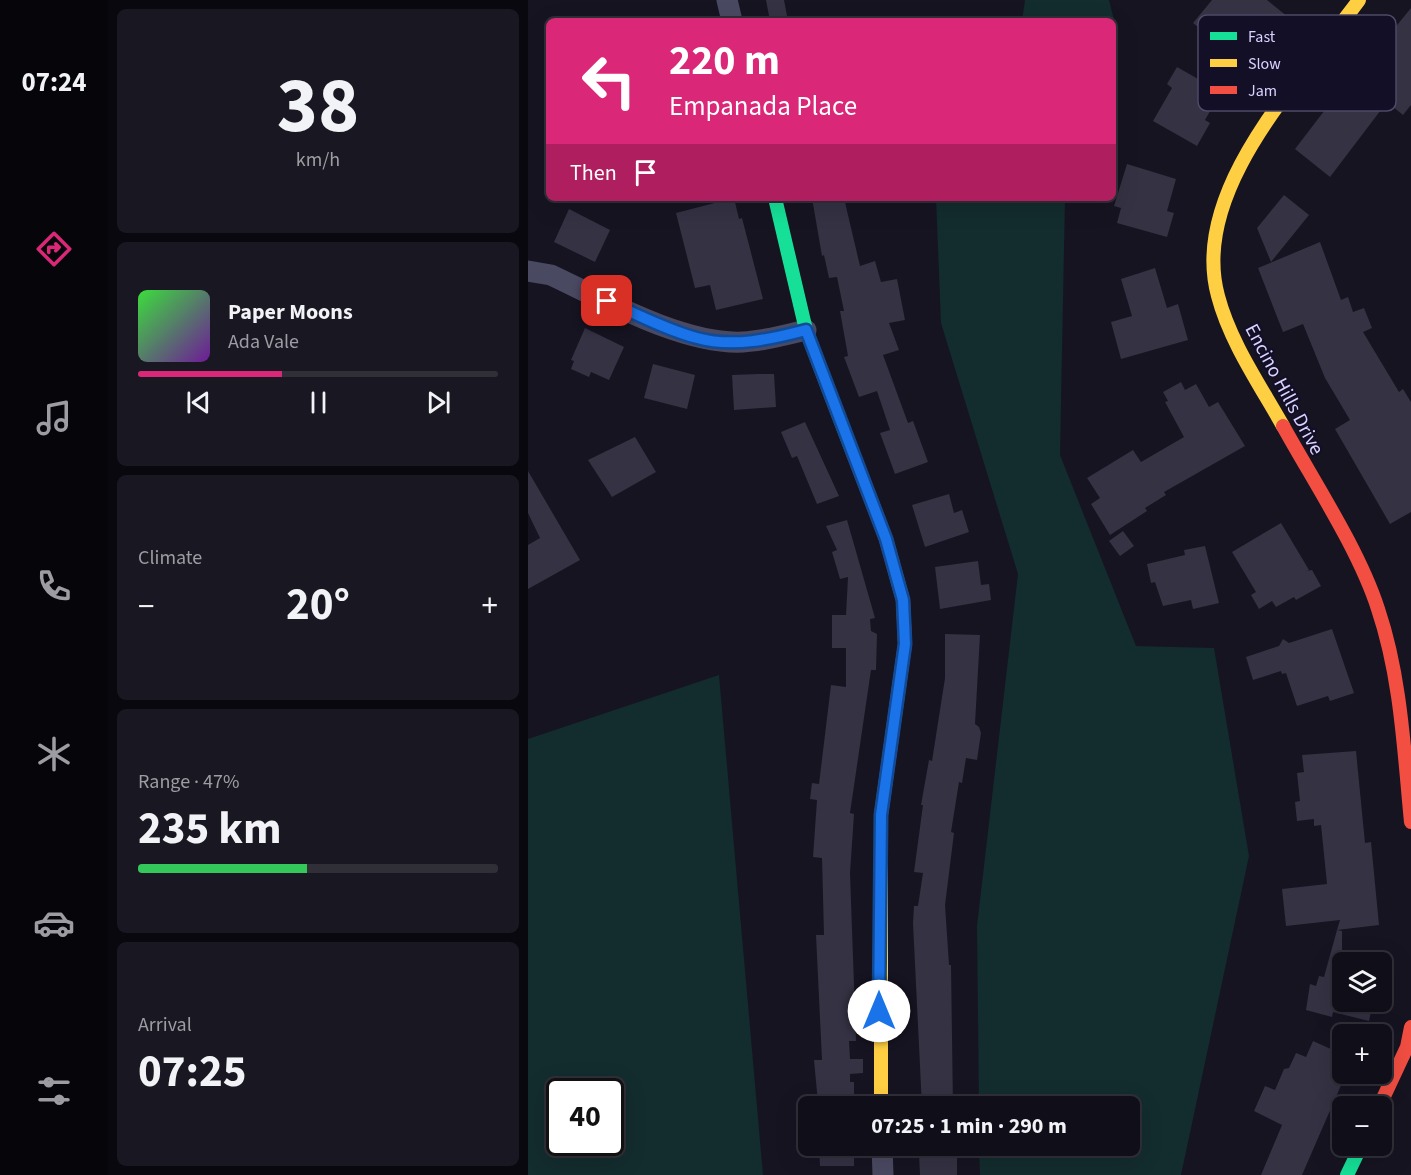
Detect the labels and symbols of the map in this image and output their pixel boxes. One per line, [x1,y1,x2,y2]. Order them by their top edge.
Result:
legend [1198,15,1396,111]
text: Fast [1248,26,1276,48]
text: Slow [1248,53,1281,75]
text: Jam [1248,80,1277,102]
pin [581,275,632,326]
street label: Encino Hills Drive [1238,319,1331,460]
position arrow [847,979,911,1043]
speed limit sign: 40 [546,1078,624,1156]

